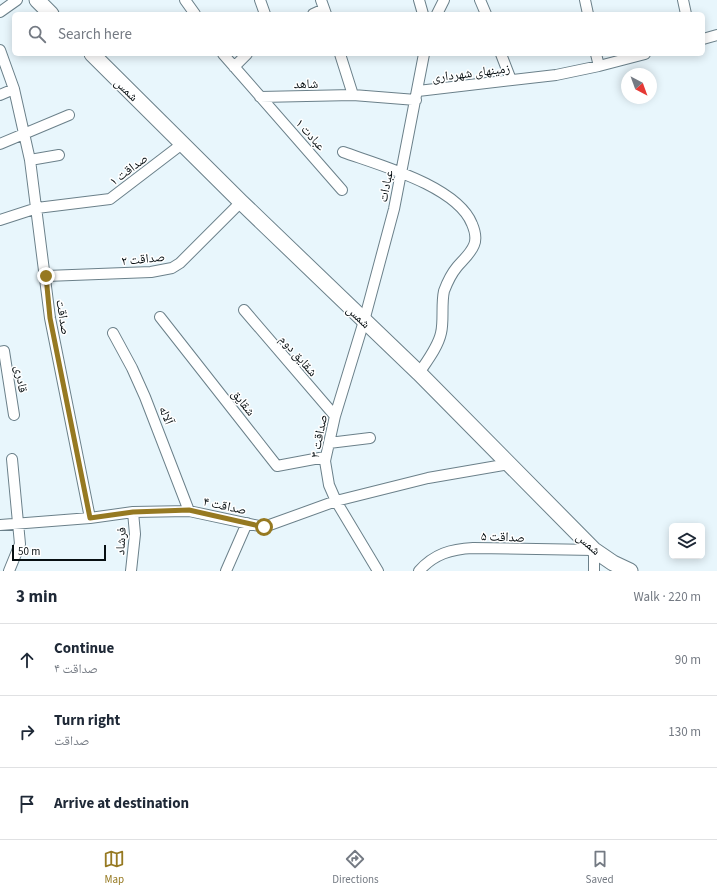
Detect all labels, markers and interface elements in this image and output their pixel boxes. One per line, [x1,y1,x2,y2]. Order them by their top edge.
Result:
search box [12,12,705,56]
icon: search [26,23,48,45]
text: Search here [58,24,132,45]
street label: زمینهای شهرداری [431,59,511,87]
north arrow [621,68,657,104]
street label: شمس [110,74,142,106]
street label: شاهد [294,75,318,93]
street label: عبادت ۱ [291,115,330,155]
street label: صداقت ۱ [106,149,152,190]
street label: عبادات [374,168,398,204]
street label: صداقت ۲ [120,248,166,270]
route end [37,267,55,285]
street label: صداقت [51,298,75,336]
street label: شمس [342,301,374,333]
street label: شقایق دوم [275,331,321,380]
street label: قادری [10,364,32,394]
street label: شقایق [227,385,259,420]
street label: آلاله [154,403,178,428]
street label: صداقت ۳ [306,413,332,460]
street label: صداقت ۴ [201,493,248,519]
route start [255,518,273,536]
map controls [669,523,705,559]
button: layers [669,523,705,559]
street label: فرشاد [111,527,131,555]
street label: صداقت ۵ [481,527,525,547]
street label: شمس [572,528,604,560]
scale bar [12,543,106,562]
text: 50 m [18,544,40,559]
text: 3 min [16,585,57,609]
text: Walk · 220 m [633,588,701,606]
text: Continue [54,638,114,659]
icon: ahead [16,649,38,671]
text: 90 m [675,651,701,669]
text: صداقت ۴ [54,660,98,678]
text: Turn right [54,710,120,731]
icon: right [16,721,38,743]
text: 130 m [668,723,701,741]
text: صداقت [54,732,90,750]
icon: arrive [16,793,38,815]
text: Arrive at destination [54,793,189,814]
tab: Map [103,848,125,887]
tab: Directions [332,848,379,887]
tab: Saved [586,848,614,887]

